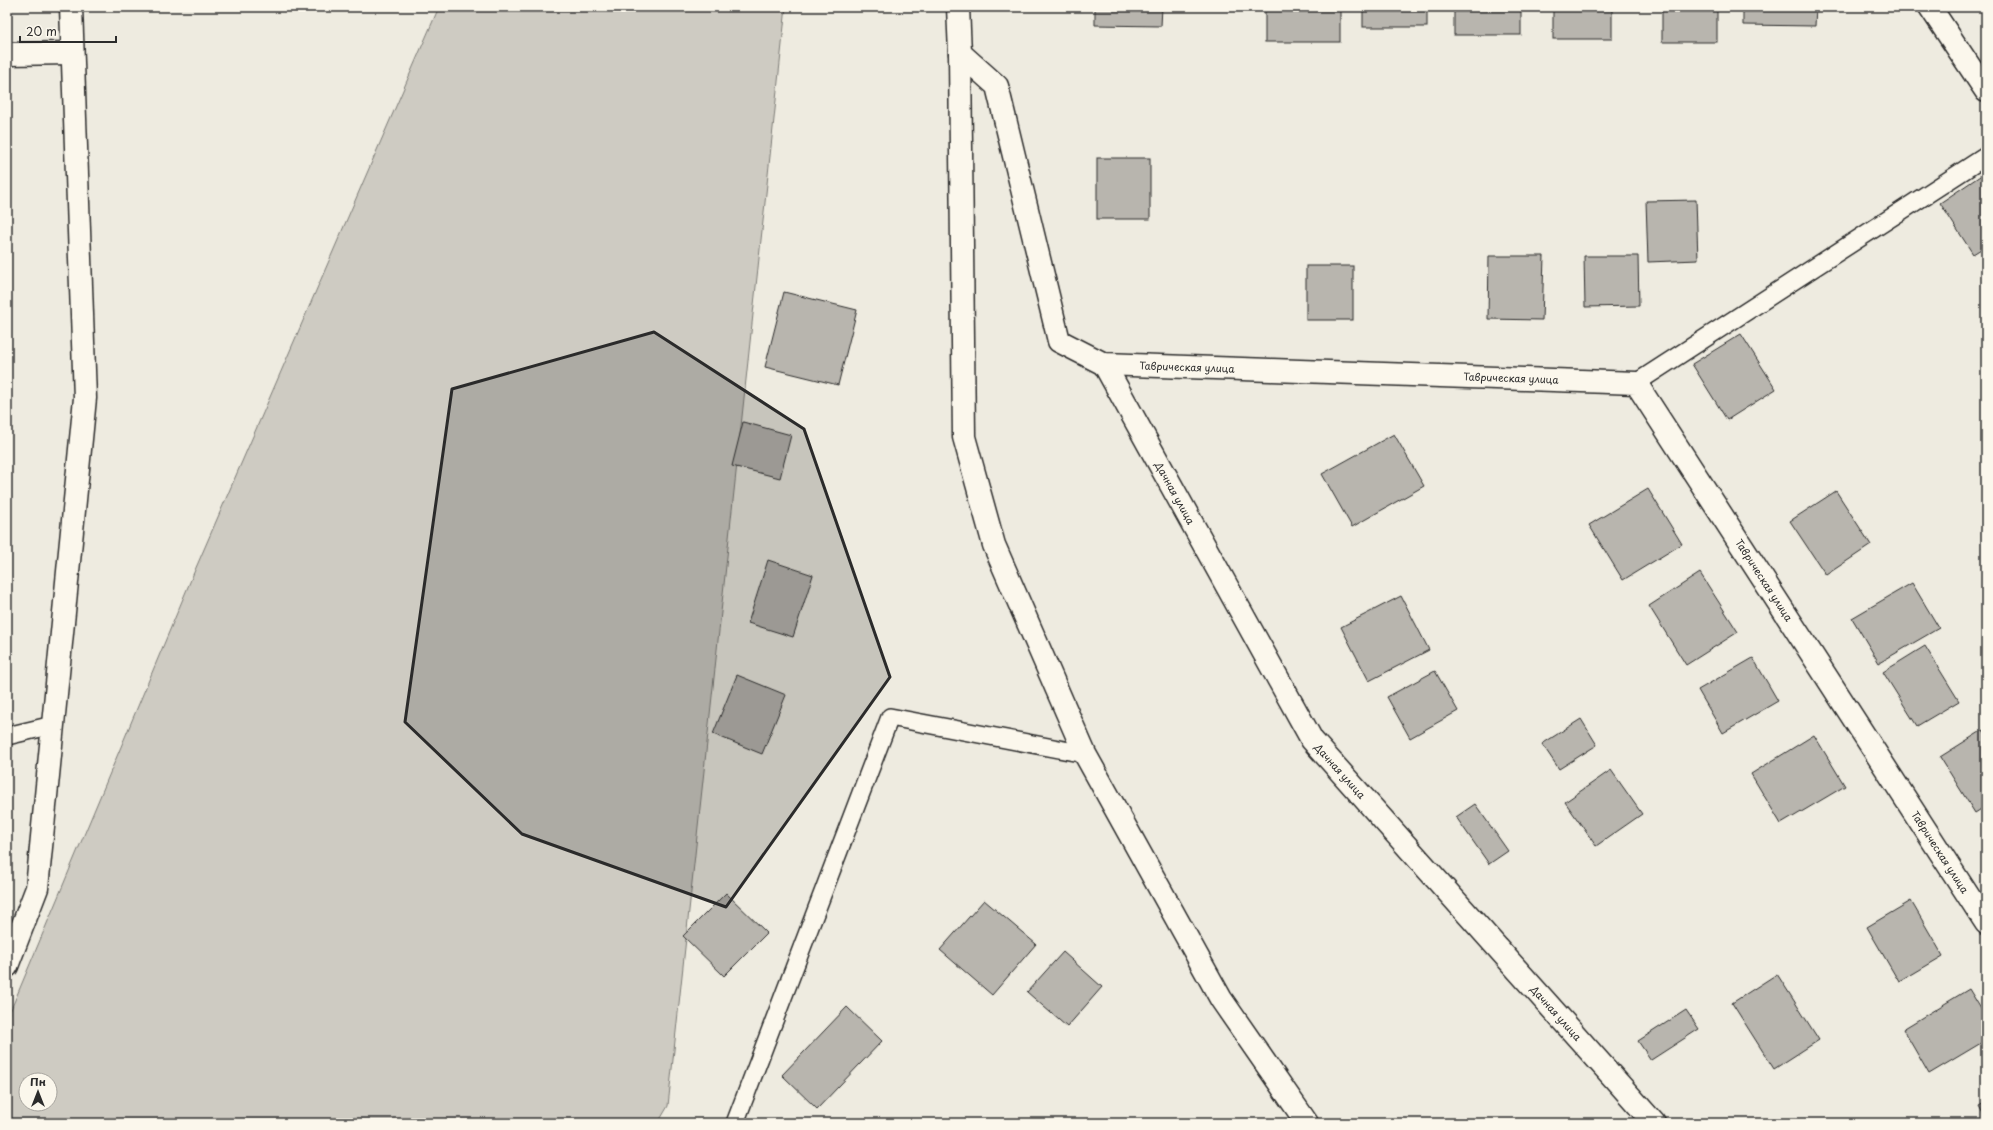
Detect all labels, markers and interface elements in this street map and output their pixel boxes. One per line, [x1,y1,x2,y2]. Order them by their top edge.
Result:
scale bar [20,18,116,44]
text: 20 m [26,22,57,40]
street label: Таврическая улица [1139,357,1236,376]
street label: Таврическая улица [1463,368,1560,387]
street label: Дачная улица [1152,458,1199,527]
street label: Таврическая улица [1732,536,1797,624]
street label: Дачная улица [1311,739,1370,802]
street label: Таврическая улица [1908,808,1973,896]
street label: Дачная улица [1527,981,1586,1044]
north arrow [18,1072,58,1112]
text: Пн [30,1073,46,1090]

